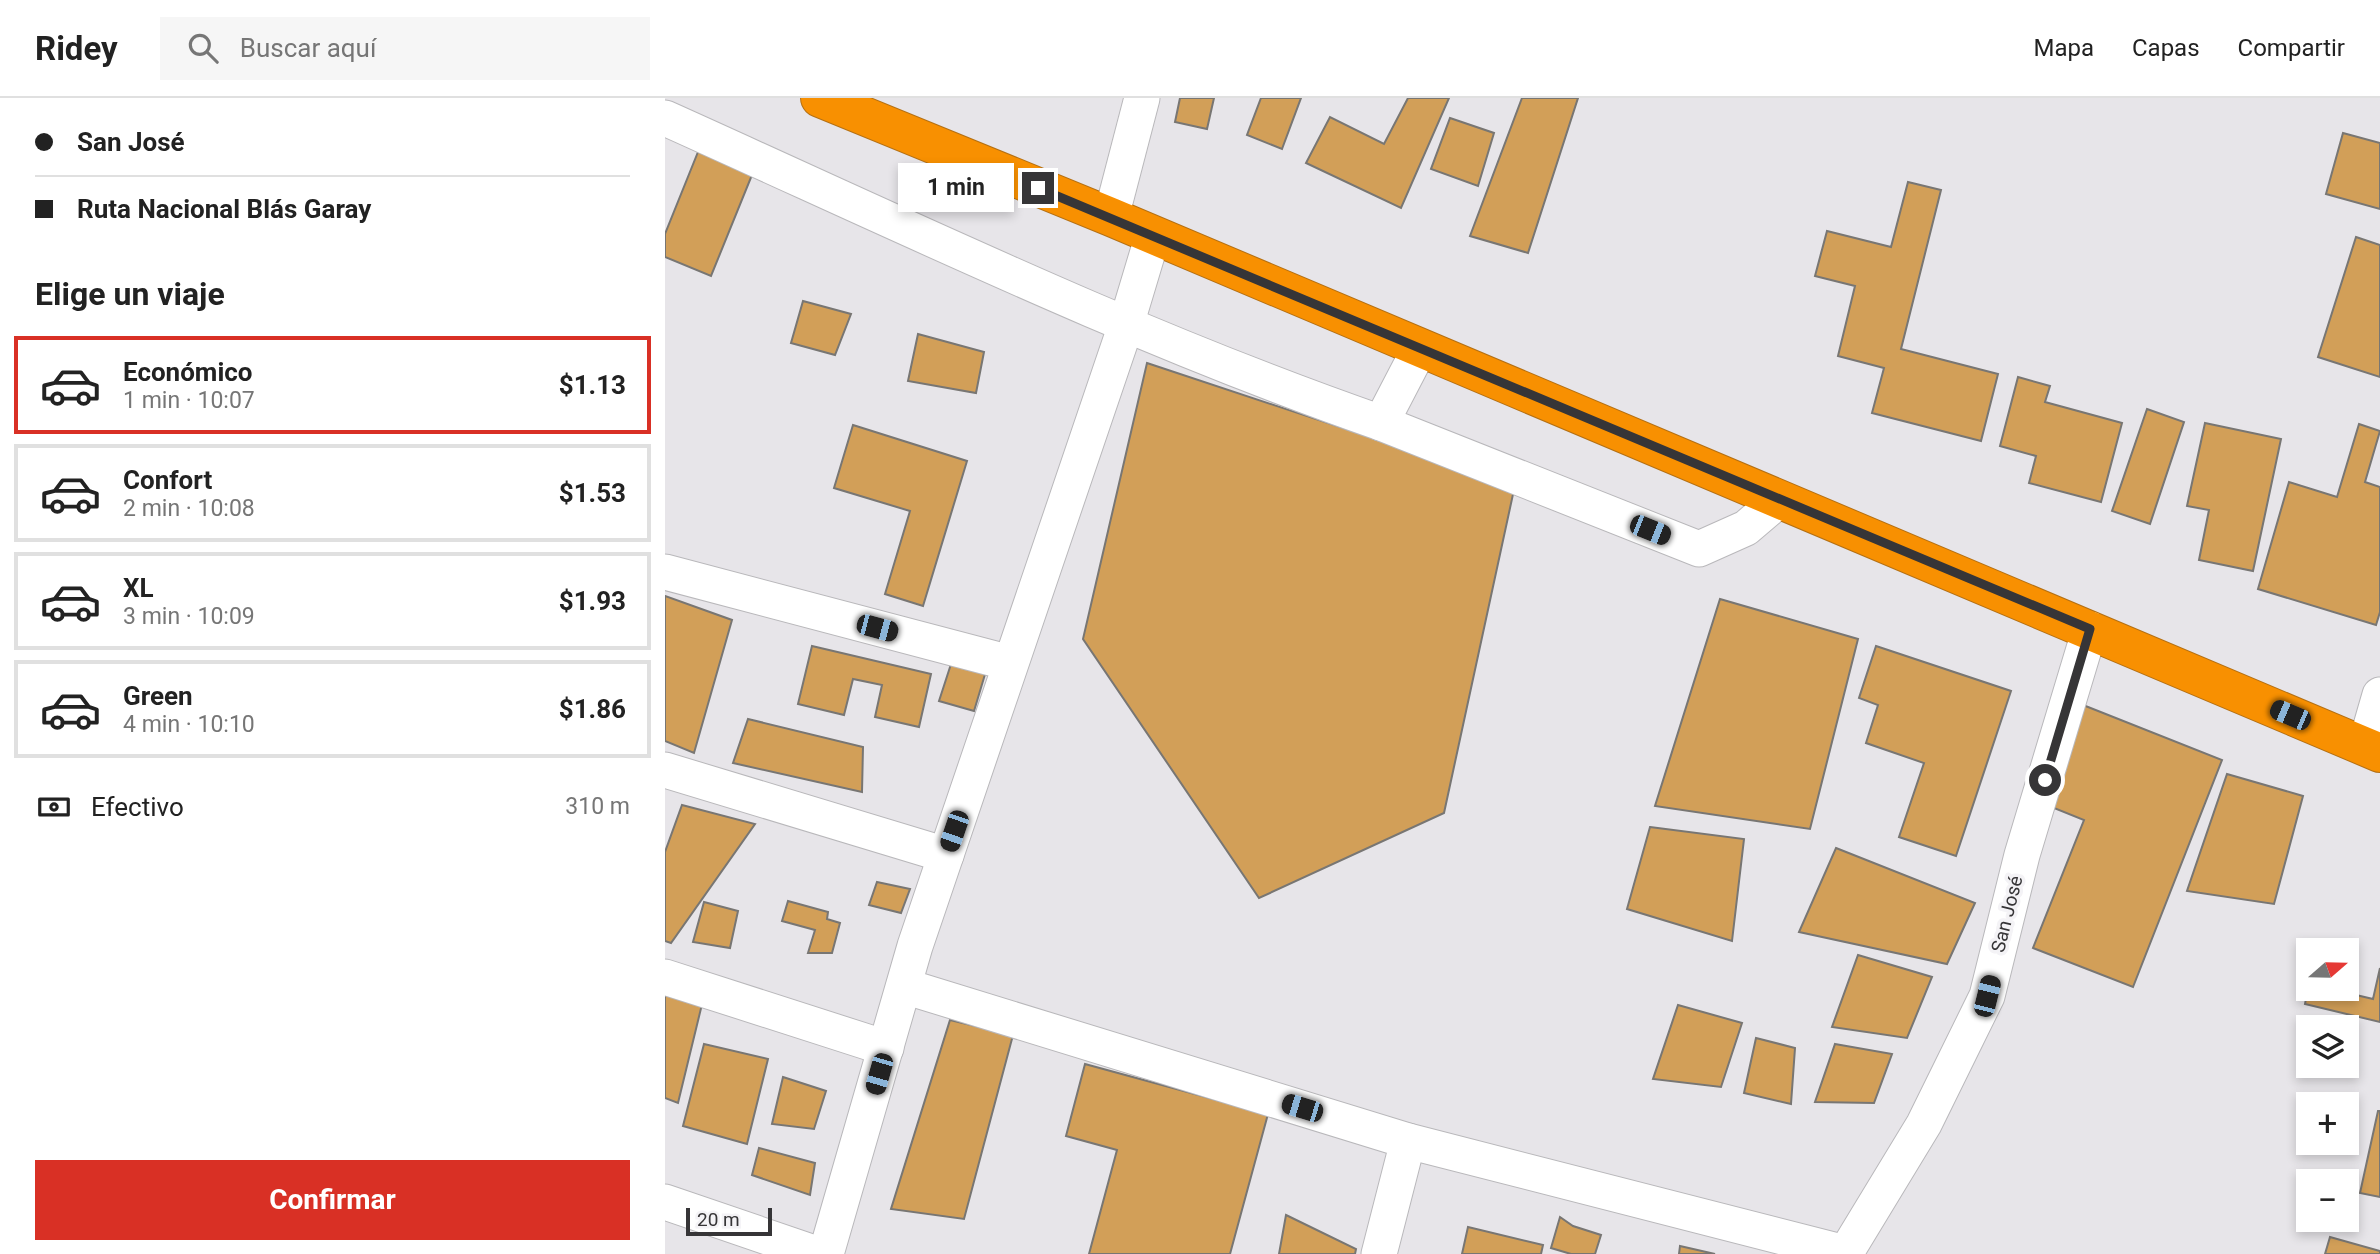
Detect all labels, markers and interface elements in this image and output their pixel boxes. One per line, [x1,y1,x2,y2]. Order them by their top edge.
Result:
search box [160,17,650,80]
text: Ridey [35,29,118,68]
icon: search [184,29,222,67]
text: Buscar aquí [240,33,376,63]
text: Mapa [2033,34,2094,62]
text: Capas [2132,34,2200,62]
text: Compartir [2238,34,2345,62]
text: San José [77,127,185,157]
callout: 1 min [898,164,1013,212]
route end [1022,172,1054,204]
text: 1 min [927,174,985,201]
text: Ruta Nacional Blás Garay [77,194,371,224]
text: Elige un viaje [35,275,225,313]
icon: car [39,354,102,417]
text: Económico [123,357,252,387]
text: $1.13 [559,370,626,400]
text: 1 min · 10:07 [123,387,255,414]
icon: car [39,462,102,525]
text: Confort [123,465,212,495]
text: $1.53 [559,478,626,508]
text: 2 min · 10:08 [123,495,255,522]
car [1627,512,1674,548]
icon: car [39,570,102,633]
text: XL [123,573,154,603]
text: $1.93 [559,586,626,616]
text: 3 min · 10:09 [123,603,255,630]
car [854,612,901,644]
icon: car [39,678,102,741]
text: Green [123,681,193,711]
text: $1.86 [559,694,626,724]
car [2267,697,2314,733]
text: 4 min · 10:10 [123,711,255,738]
route start [2029,764,2061,796]
icon: cash [35,788,73,826]
text: Efectivo [91,792,184,822]
text: 310 m [565,793,630,820]
car [938,808,971,854]
street label: San José [1986,873,2028,955]
north arrow [2296,938,2359,1001]
map controls [2296,938,2359,1232]
car [1972,973,2003,1019]
button: layers [2296,1015,2359,1078]
car [864,1051,895,1097]
car [1279,1092,1326,1124]
button: + [2296,1092,2359,1155]
button: Confirmar [35,1160,630,1240]
button: − [2296,1169,2359,1232]
scale bar [686,1205,772,1237]
text: 20 m [697,1208,740,1231]

